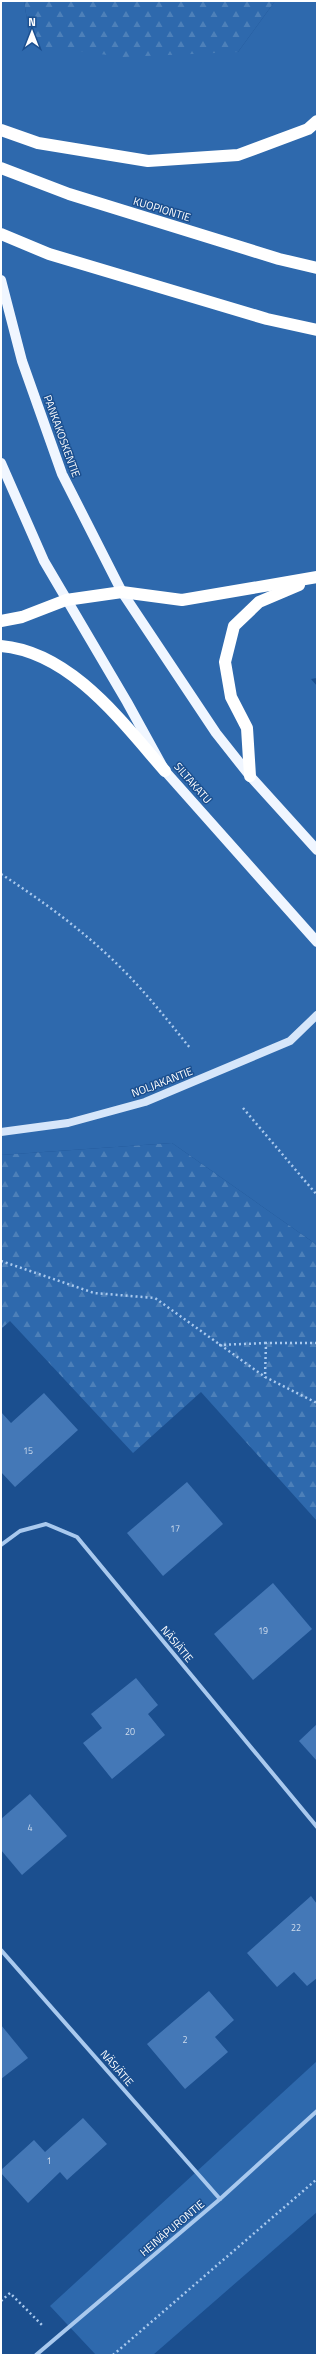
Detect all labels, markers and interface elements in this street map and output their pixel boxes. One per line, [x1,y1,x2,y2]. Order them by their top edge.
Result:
north arrow [12,12,52,52]
text: N [28,14,36,30]
street label: KUOPIONTIE [131,193,193,225]
street label: PANKAKOSKENTIE [40,393,84,479]
street label: SILTAKATU [171,759,215,807]
street label: NOLJAKANTIE [129,1063,195,1101]
house number: 15 [23,1444,33,1457]
house number: 17 [170,1522,180,1535]
street label: NÄSIÄTIE [157,1622,197,1666]
house number: 19 [258,1624,268,1637]
house number: 20 [125,1725,135,1738]
house number: 4 [27,1821,33,1834]
house number: 22 [291,1921,301,1934]
house number: 2 [182,2033,188,2046]
street label: NÄSIÄTIE [97,2046,137,2090]
house number: 1 [46,2154,52,2167]
street label: HEINÄPURONTIE [136,2196,208,2260]

